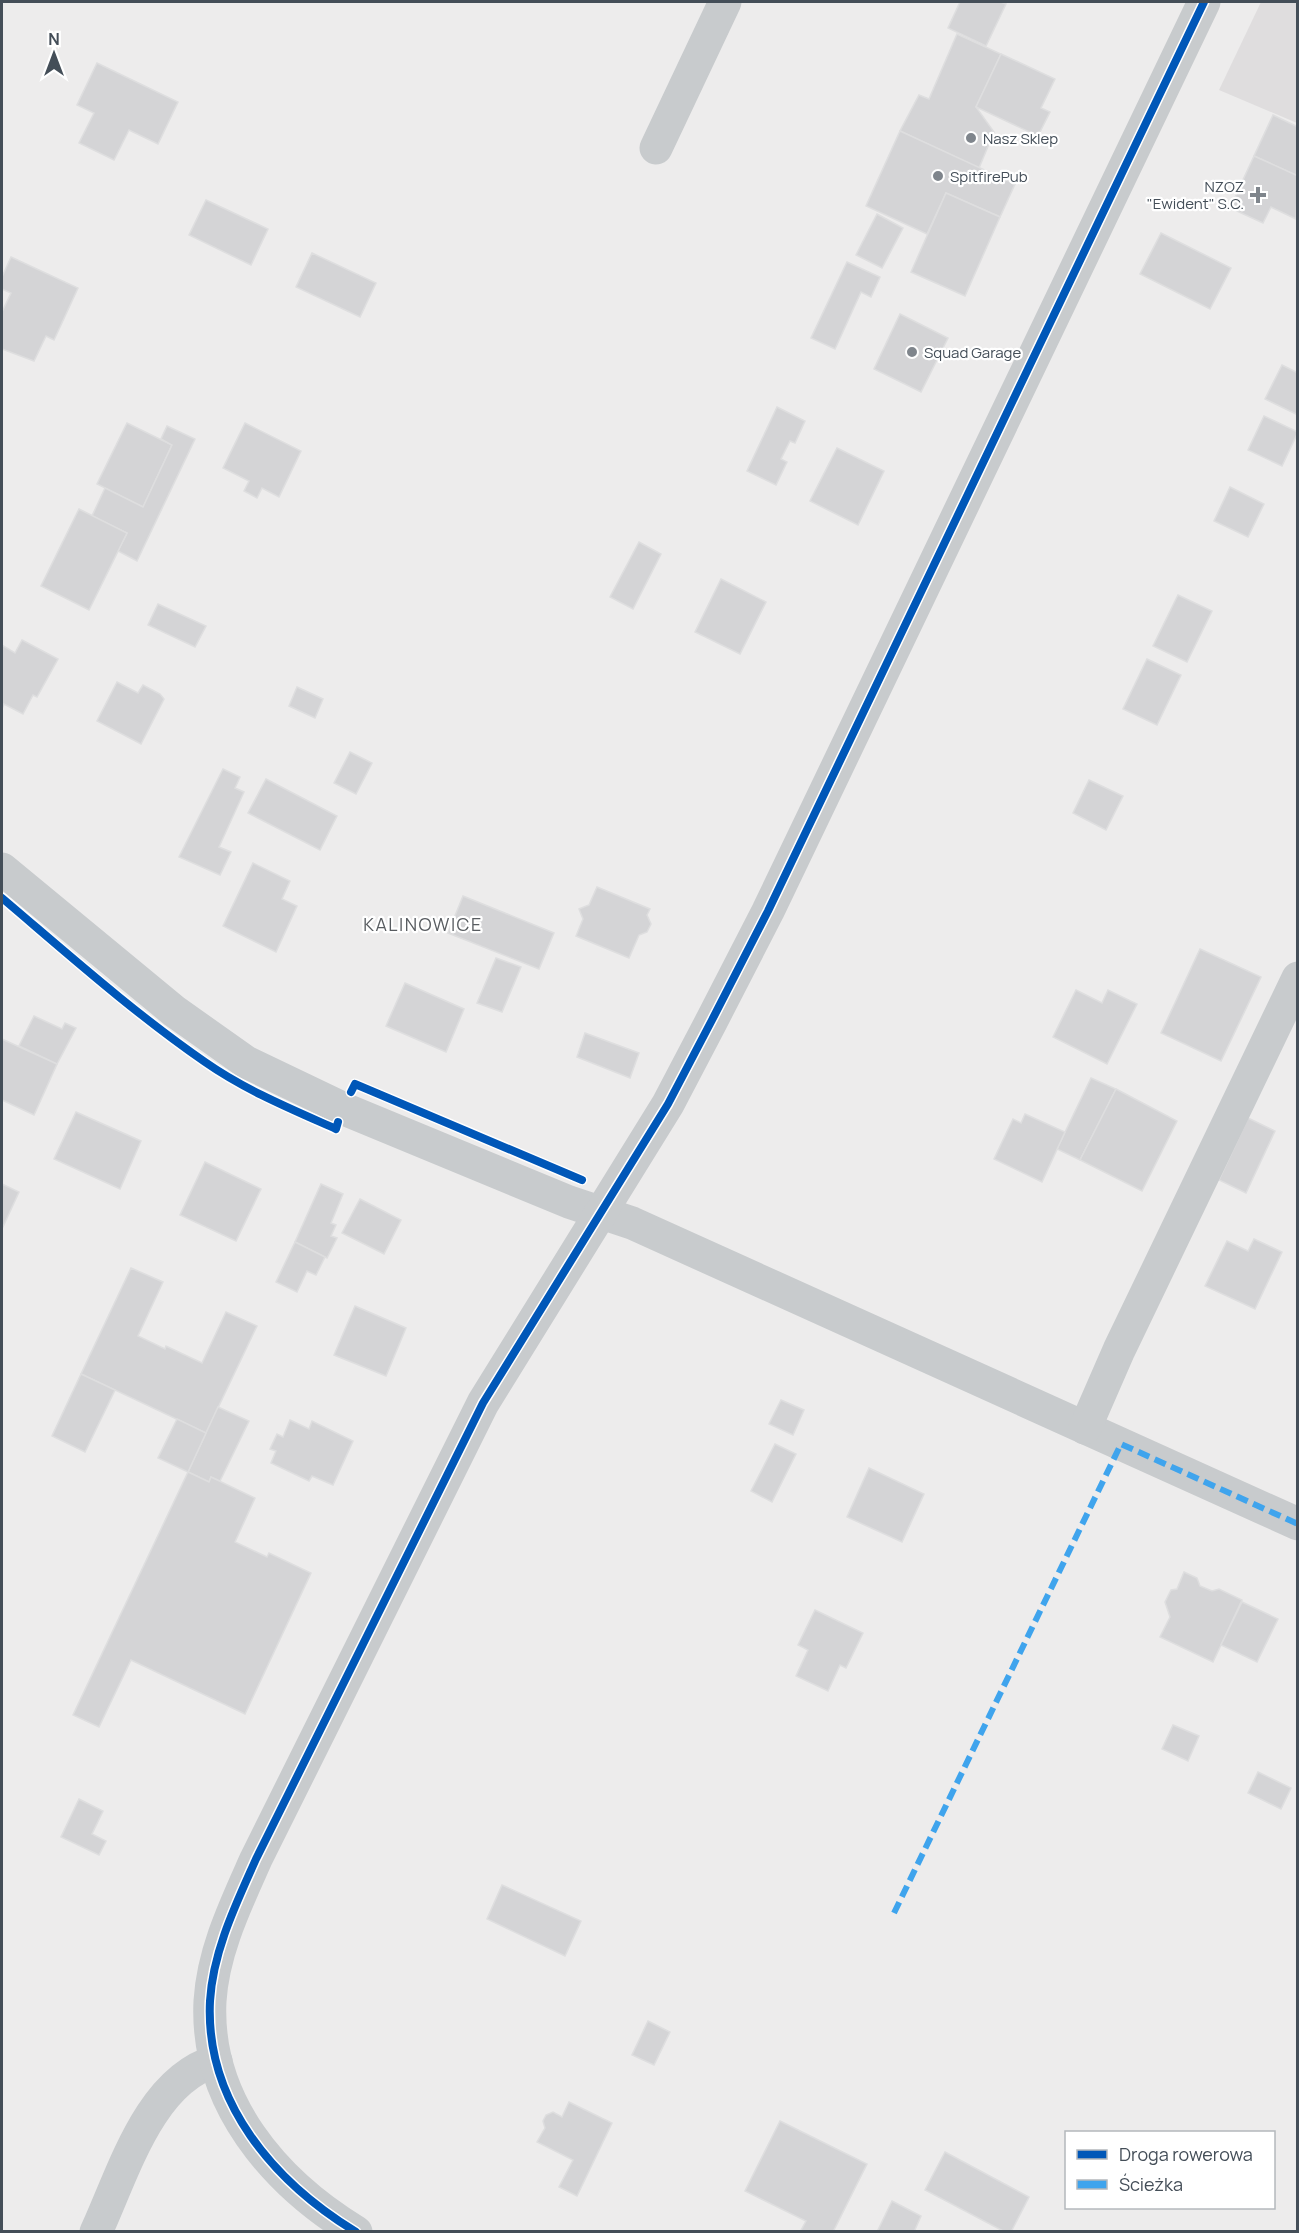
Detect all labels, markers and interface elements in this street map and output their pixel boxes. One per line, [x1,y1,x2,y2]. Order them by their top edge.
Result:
north arrow [24,24,84,84]
text: N [48,28,60,50]
place label: Nasz Sklep [983,128,1058,149]
marker: Nasz Sklep [964,131,978,145]
place label: SpitfirePub [950,166,1028,187]
marker: SpitfirePub [931,169,945,183]
place label: NZOZ "Ewident" S.C. [1147,176,1244,214]
marker: NZOZ "Ewident" S.C. [1249,186,1267,204]
place label: Squad Garage [924,342,1021,363]
marker: Squad Garage [905,345,919,359]
district label: KALINOWICE [363,912,483,936]
legend [1065,2131,1275,2209]
text: Droga rowerowa [1119,2142,1253,2166]
text: Ścieżka [1119,2172,1183,2196]

